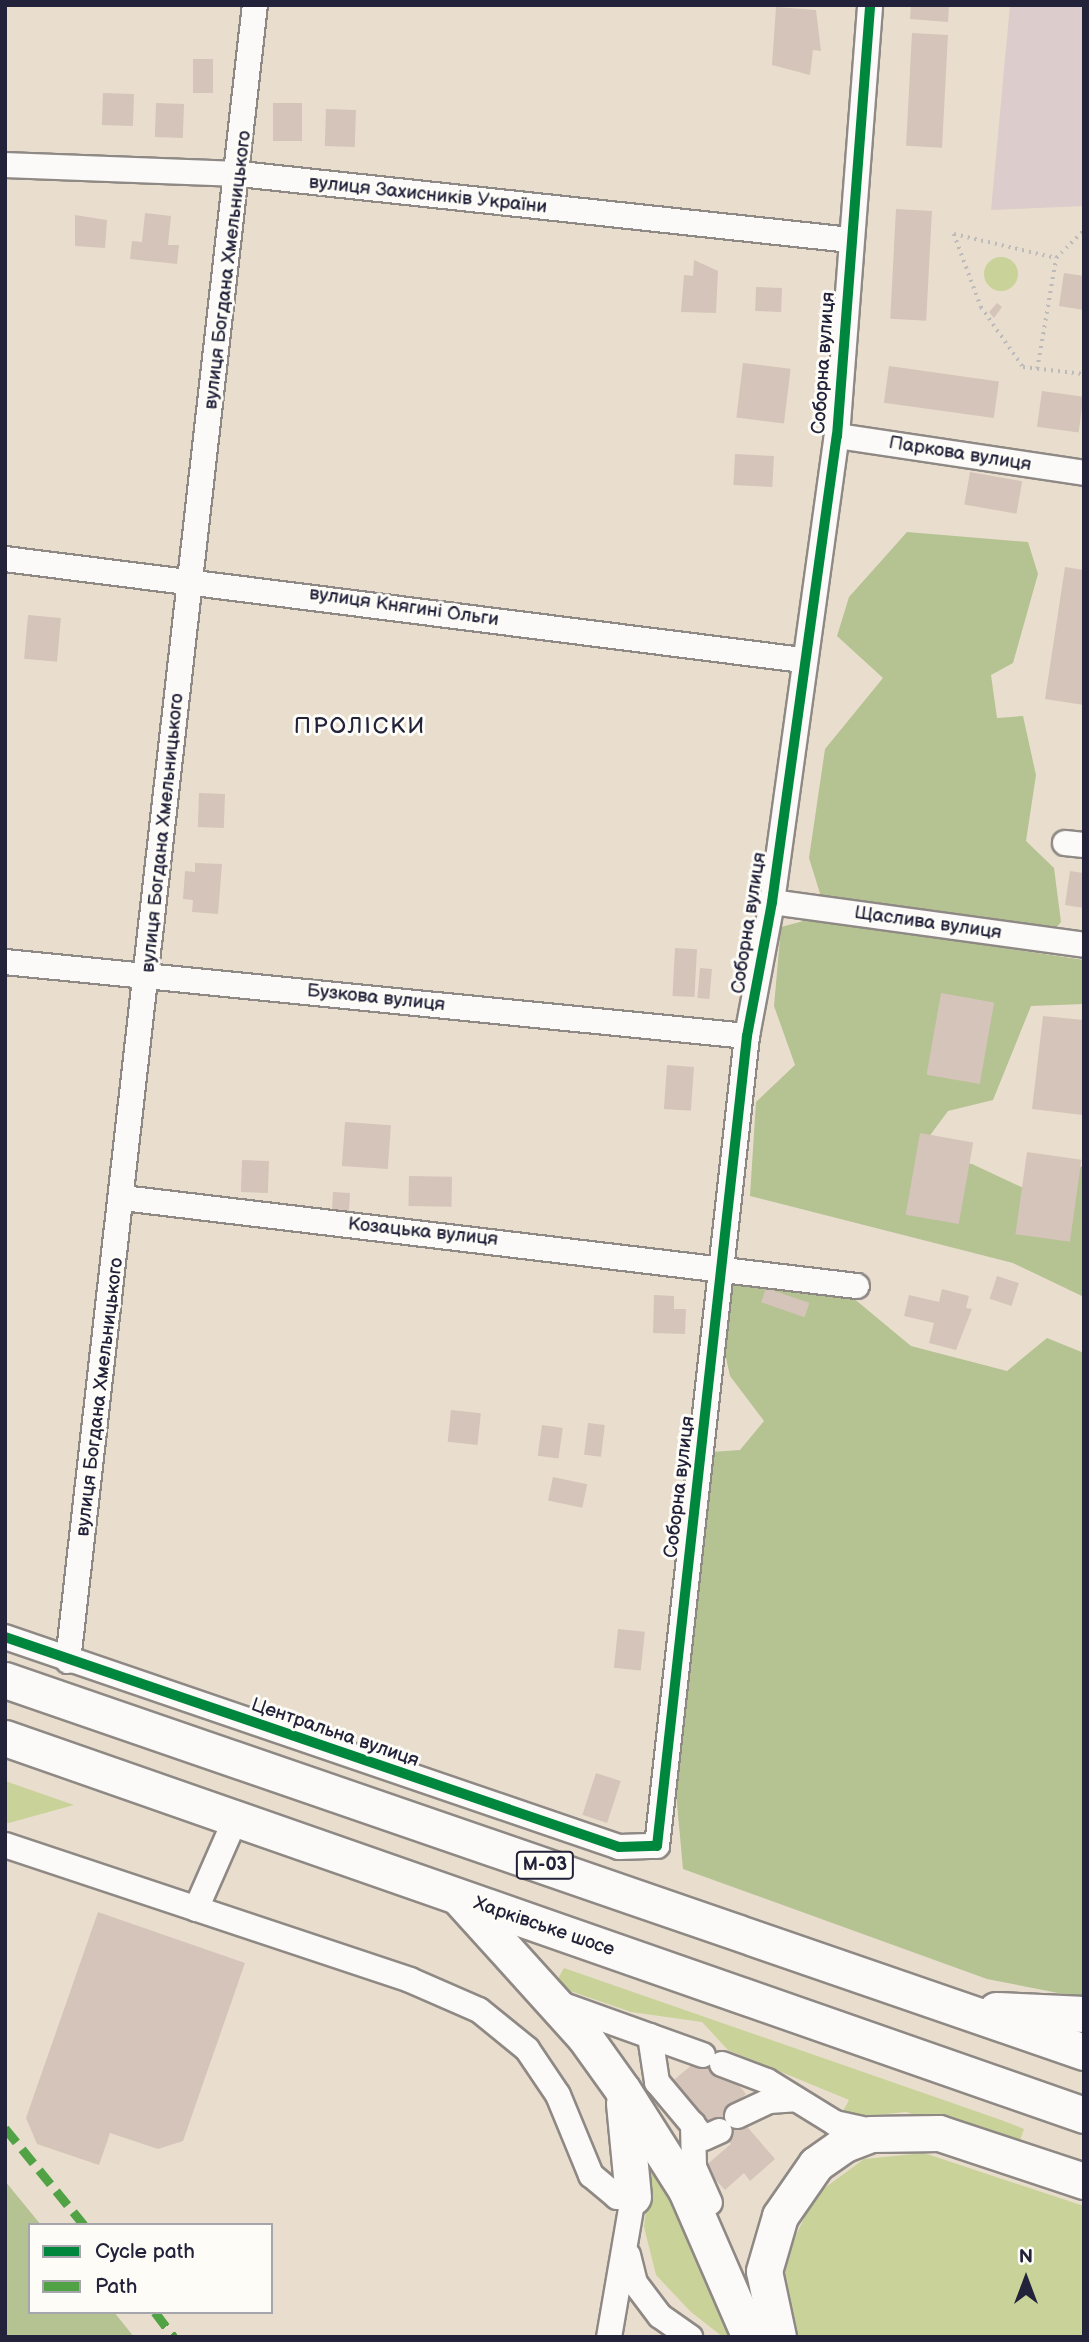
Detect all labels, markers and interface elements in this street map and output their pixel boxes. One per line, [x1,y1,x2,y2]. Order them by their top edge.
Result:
street label: вулиця Богдана Хмельницького [200,129,256,411]
street label: вулиця Захисників України [308,171,548,219]
street label: Соборна вулиця [808,291,840,435]
street label: Паркова вулиця [887,431,1033,477]
street label: вулиця Княгині Ольги [308,582,500,632]
street label: вулиця Богдана Хмельницького [137,692,189,974]
district label: ПРОЛІСКИ [295,712,425,740]
street label: Соборна вулиця [727,851,771,995]
street label: Щаслива вулиця [853,901,1003,945]
street label: Бузкова вулиця [306,979,446,1017]
street label: Козацька вулиця [347,1213,499,1251]
street label: вулиця Богдана Хмельницького [72,1256,128,1538]
street label: Соборна вулиця [660,1415,700,1559]
street label: Центральна вулиця [248,1694,422,1772]
road number: М-03 [515,1851,575,1880]
street label: Харківське шосе [471,1892,617,1962]
legend [28,2223,273,2314]
text: Cycle path [95,2239,195,2264]
north arrow [991,2244,1061,2314]
text: N [1019,2246,1033,2269]
text: Path [95,2274,137,2299]

